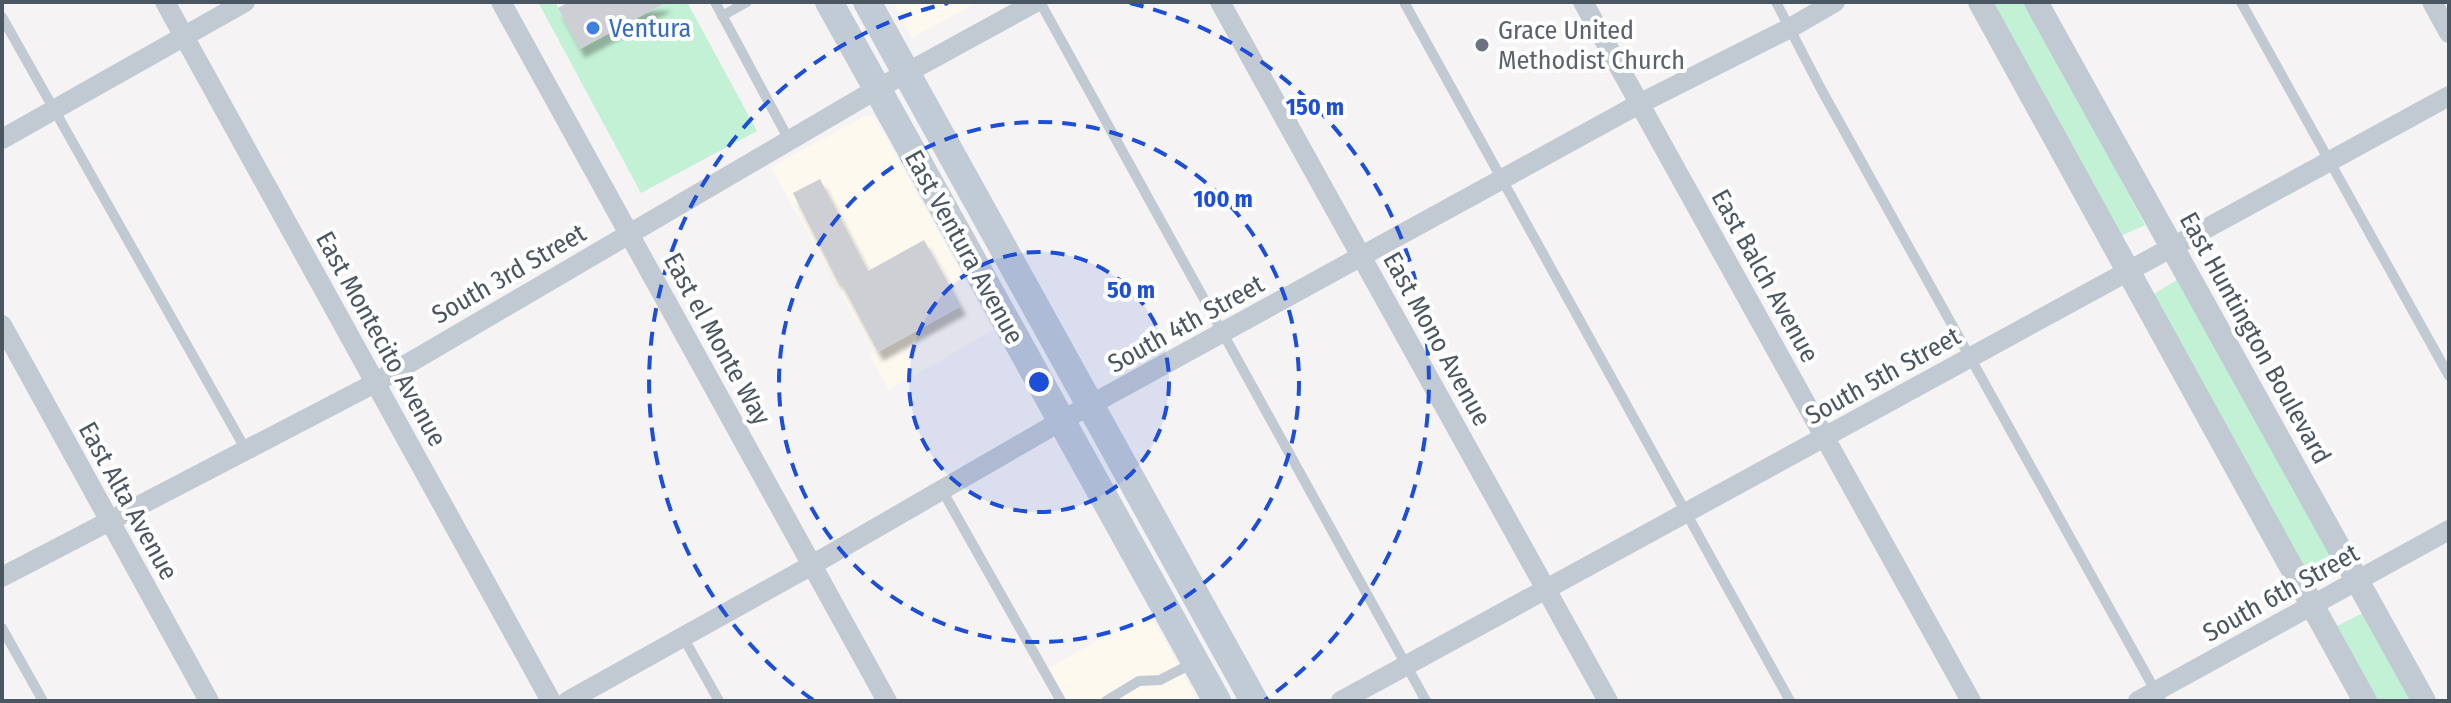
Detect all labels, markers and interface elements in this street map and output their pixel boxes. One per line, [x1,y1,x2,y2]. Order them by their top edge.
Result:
place label: Ventura [609,13,691,44]
place label: Grace United Methodist Church [1498,15,1685,76]
marker: Ventura [584,19,602,37]
marker: Grace United Methodist Church [1473,36,1491,54]
text: 150 m [1286,93,1344,121]
street label: East Ventura Avenue [898,145,1030,349]
street label: East Balch Avenue [1705,184,1825,368]
text: 100 m [1193,185,1253,213]
street label: East Huntington Boulevard [2173,207,2337,469]
street label: South 3rd Street [427,217,592,331]
street label: East Montecito Avenue [309,226,453,452]
street label: East Mono Avenue [1376,247,1498,431]
street label: East el Monte Way [657,248,777,431]
street label: South 4th Street [1103,268,1270,380]
text: 50 m [1107,276,1155,304]
street label: South 5th Street [1800,320,1966,431]
centre of rings [1025,368,1053,396]
street label: East Alta Avenue [72,417,184,585]
street label: South 6th Street [2198,537,2365,649]

